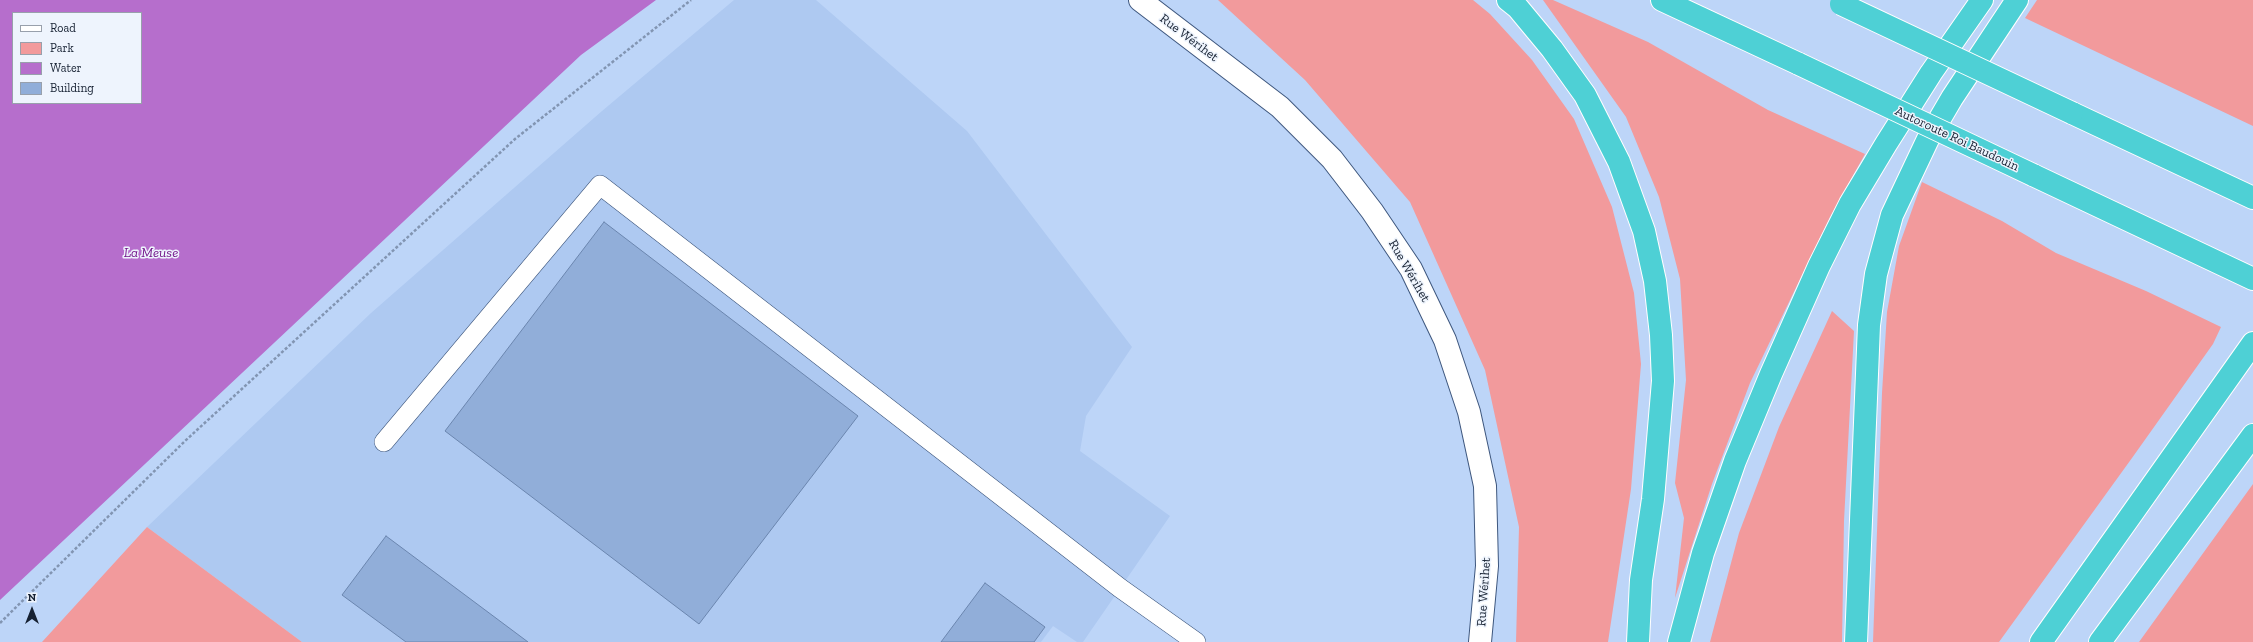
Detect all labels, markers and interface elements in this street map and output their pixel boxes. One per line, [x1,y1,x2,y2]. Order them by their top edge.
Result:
street label: Rue Wérihet [1157,11,1221,65]
legend [12,12,142,104]
text: Road [50,21,76,35]
text: Park [50,41,74,55]
text: Water [50,61,82,75]
text: Building [50,81,94,95]
street label: Autoroute Roi Baudouin [1893,103,2021,175]
street label: Rue Wérihet [1385,237,1433,305]
water label: La Meuse [124,245,178,261]
street label: Rue Wérihet [1474,557,1494,627]
north arrow [12,590,52,630]
text: N [28,591,36,604]

